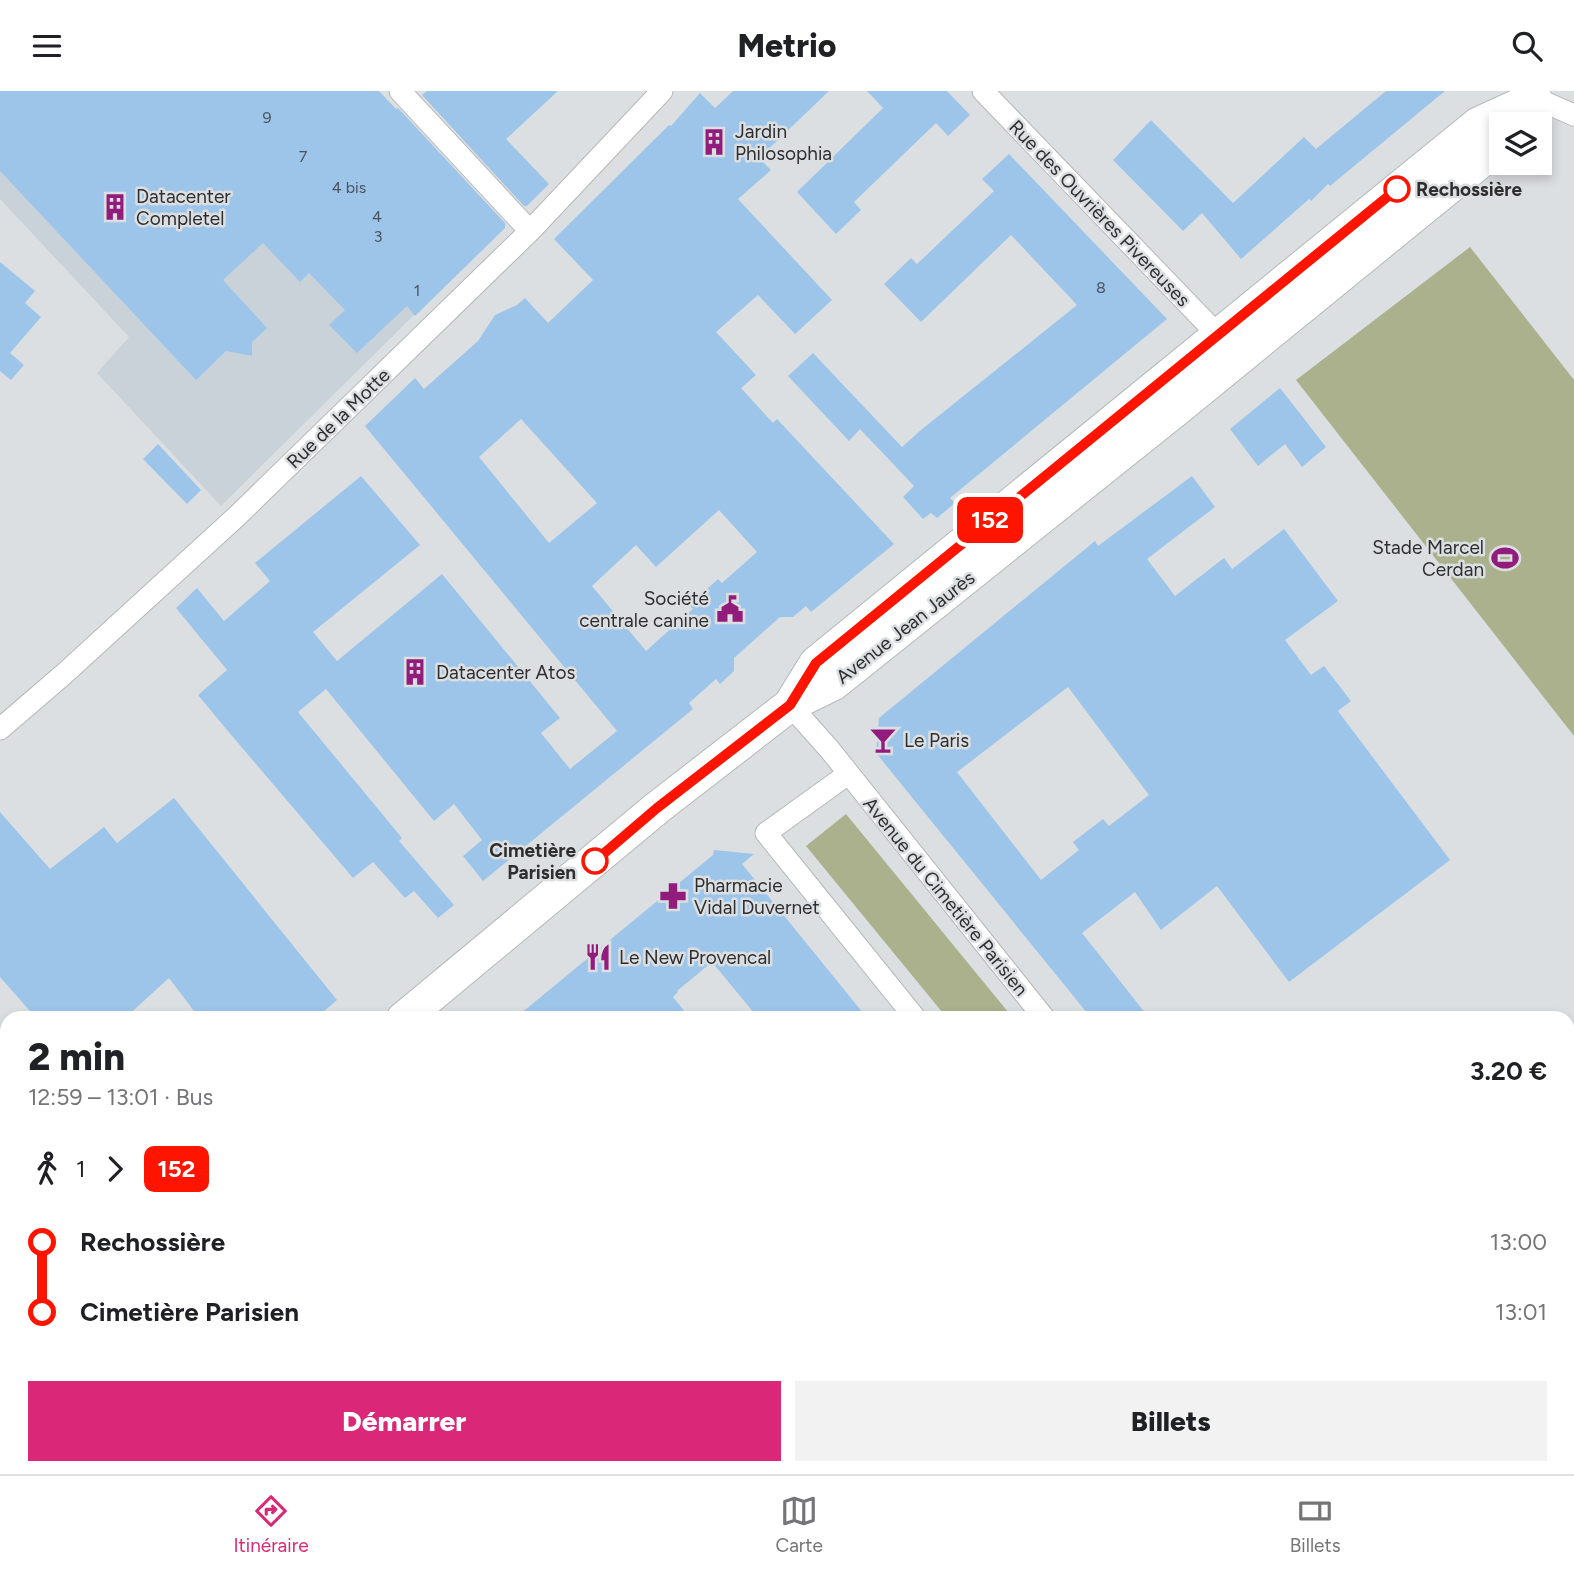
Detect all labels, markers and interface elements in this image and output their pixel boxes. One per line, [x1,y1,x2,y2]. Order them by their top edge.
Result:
icon: menu [28,27,66,65]
text: Metrio [738,27,836,65]
icon: search [1508,27,1546,65]
house number: 9 [262,108,272,127]
map controls [1489,112,1552,175]
button: layers [1489,112,1552,175]
street label: Rue des Ouvrières Pivereuses [1004,115,1195,311]
place label: Jardin Philosophia [735,120,832,165]
building icon: Jardin Philosophia [699,127,729,157]
house number: 7 [299,147,308,166]
marker: Rechossière [1384,176,1410,202]
house number: 4 bis [332,178,366,197]
place label: Rechossière [1416,178,1522,201]
place label: Datacenter Completel [136,185,231,230]
building icon: Datacenter Completel [100,192,130,222]
house number: 4 [372,207,382,226]
house number: 3 [374,227,382,246]
house number: 8 [1096,278,1106,297]
house number: 1 [414,281,420,300]
street label: Rue de la Motte [282,364,395,473]
line badge: 152 [950,497,1030,543]
text: 152 [971,505,1009,534]
place label: Stade Marcel Cerdan [1372,536,1484,581]
sports icon: Stade Marcel Cerdan [1490,543,1520,573]
street label: Avenue Jean Jaurès [831,566,979,689]
place label: Société centrale canine [579,587,709,632]
public building icon: Société centrale canine [715,594,745,624]
building icon: Datacenter Atos [400,657,430,687]
place label: Datacenter Atos [436,661,575,684]
bar icon: Le Paris [868,725,898,755]
place label: Le Paris [904,729,969,752]
street label: Avenue du Cimetière Parisien [858,792,1033,1000]
place label: Cimetière Parisien [489,839,576,884]
marker: Cimetière Parisien [582,848,608,874]
place label: Pharmacie Vidal Duvernet [694,874,820,919]
pharmacy icon: Pharmacie Vidal Duvernet [658,881,688,911]
restaurant icon: Le New Provencal [583,942,613,972]
place label: Le New Provencal [619,946,771,969]
text: 2 min [28,1034,125,1080]
text: 3.20 € [1470,1055,1547,1087]
text: 12:59 – 13:01 · Bus [28,1083,213,1111]
icon: walk [28,1150,66,1188]
icon: forward [96,1150,134,1188]
text: 152 [158,1154,195,1183]
text: 1 [76,1155,86,1183]
text: Rechossière [80,1226,225,1258]
text: 13:00 [1490,1228,1547,1256]
text: Cimetière Parisien [80,1296,299,1328]
text: 13:01 [1495,1298,1547,1326]
button: Démarrer [28,1381,781,1461]
button: Billets [795,1381,1547,1461]
tab: Itinéraire [233,1492,309,1557]
tab: Carte [775,1492,823,1557]
tab: Billets [1290,1492,1341,1557]

